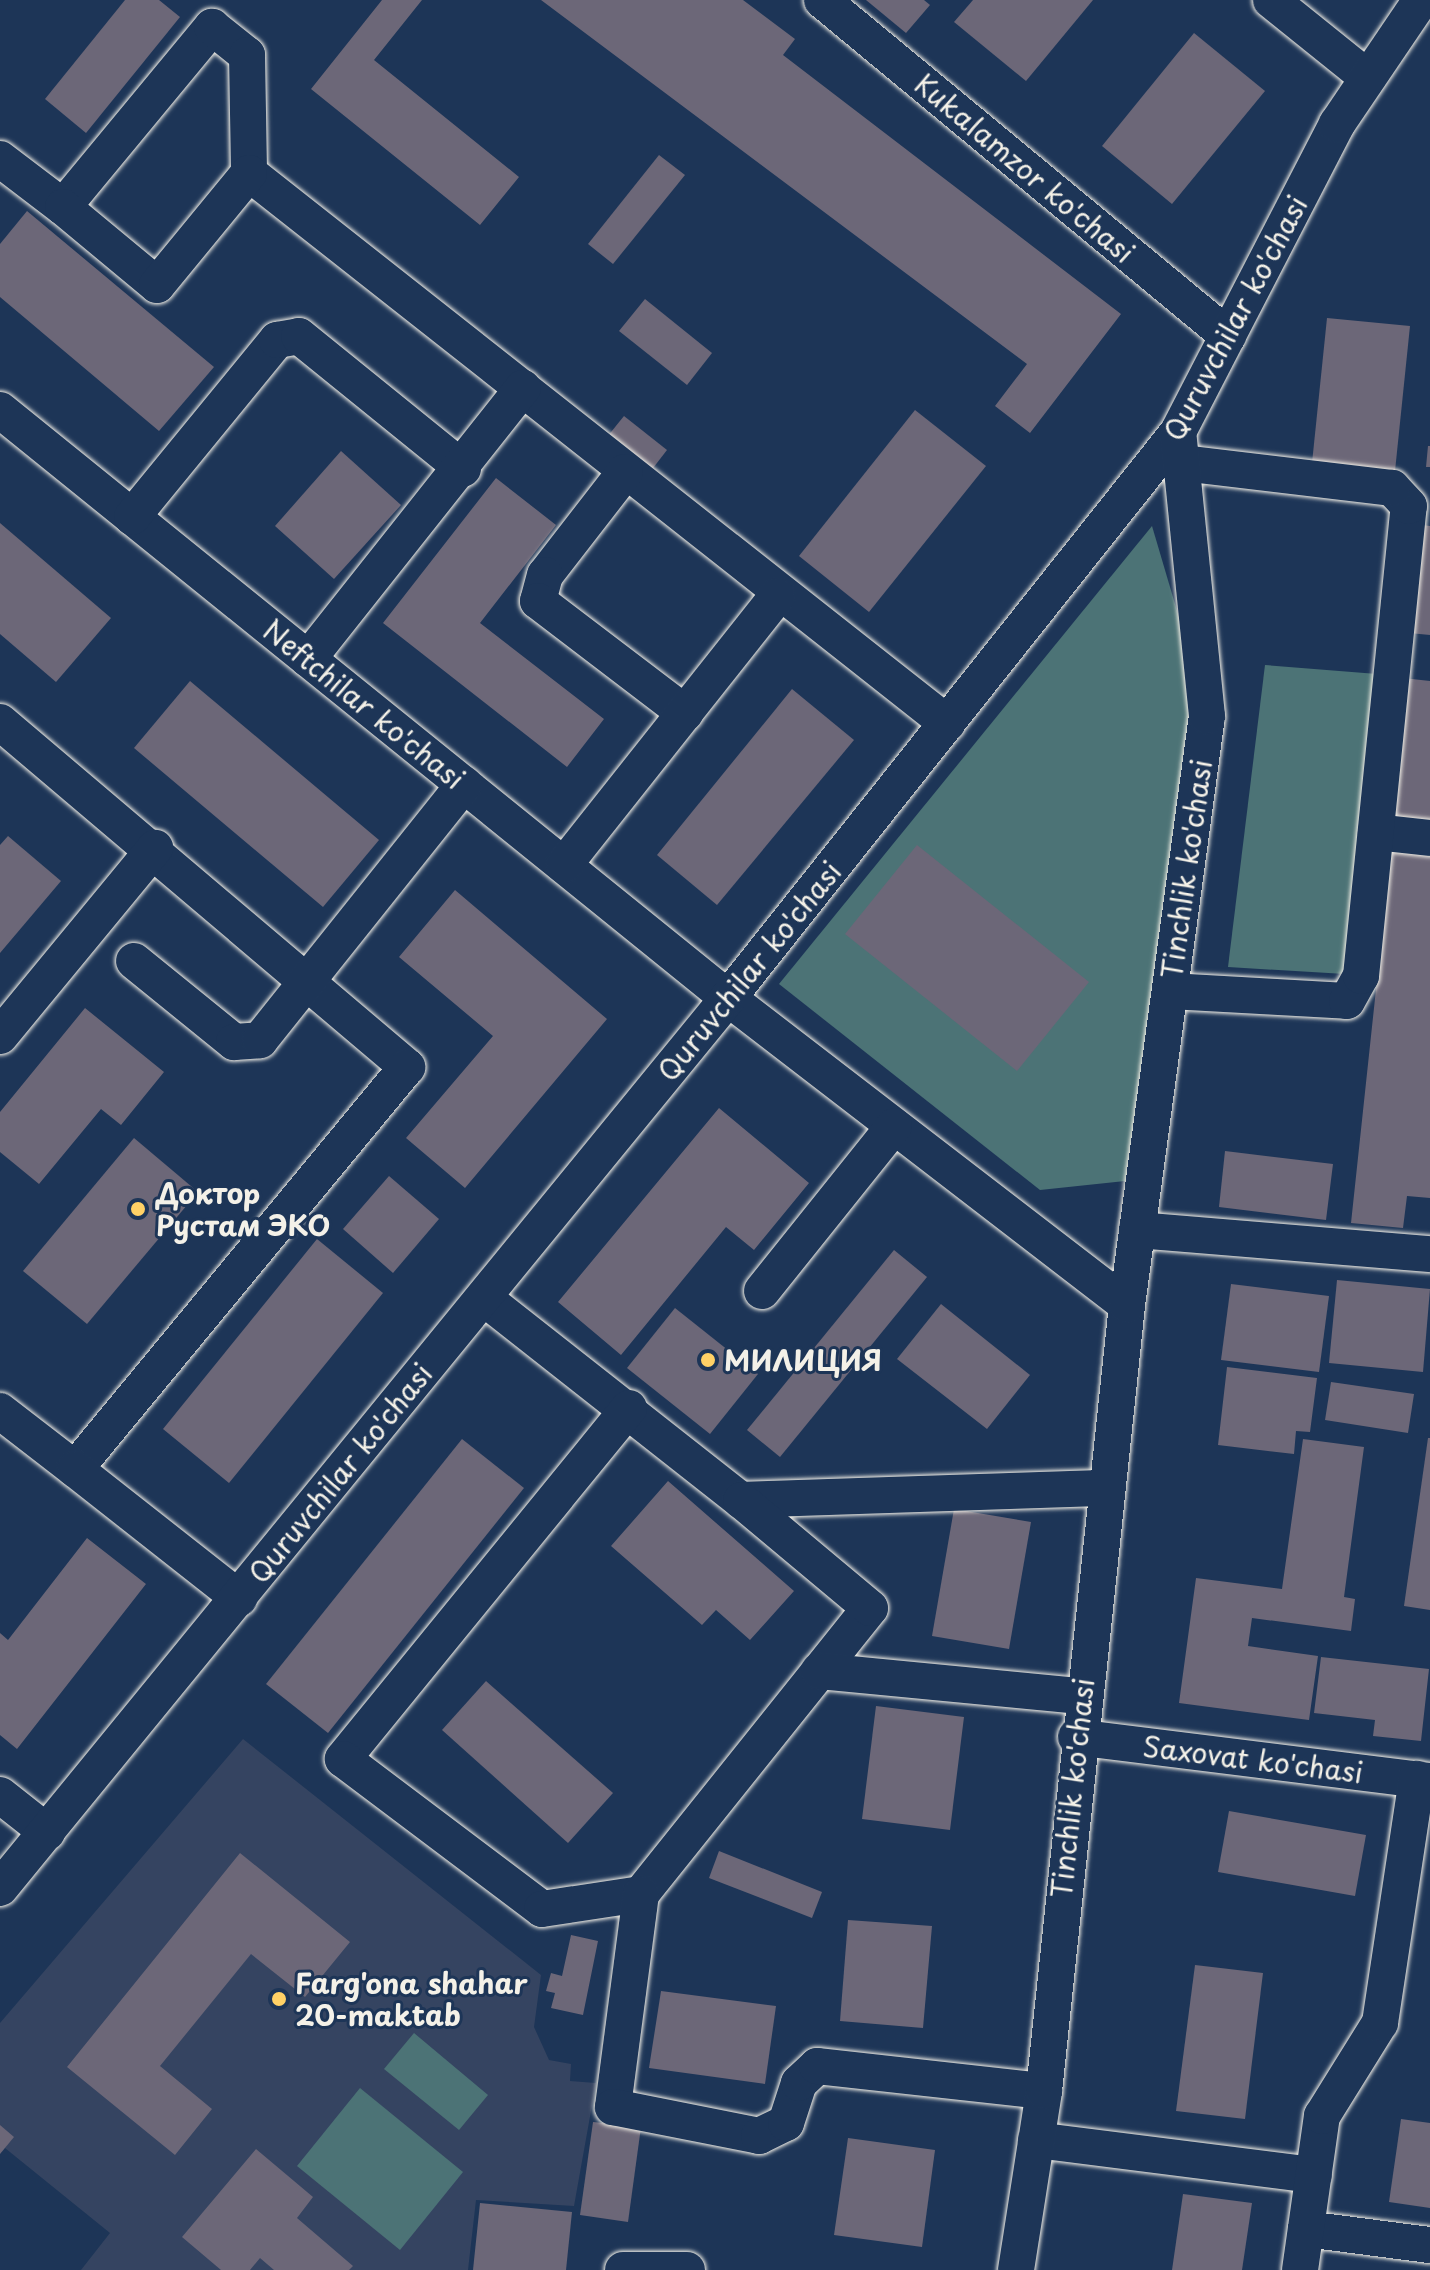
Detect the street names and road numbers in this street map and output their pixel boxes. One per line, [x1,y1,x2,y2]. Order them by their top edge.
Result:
street label: Kukalamzor ko'chasi [909,67,1141,269]
street label: Quruvchilar ko'chasi [1156,190,1314,446]
street label: Neftchilar ko'chasi [257,613,471,795]
street label: Tinchlik ko'chasi [1154,757,1218,981]
street label: Quruvchilar ko'chasi [650,855,848,1087]
street label: Quruvchilar ko'chasi [241,1357,439,1589]
street label: Tinchlik ko'chasi [1044,1676,1100,1900]
street label: Saxovat ko'chasi [1141,1729,1365,1789]

